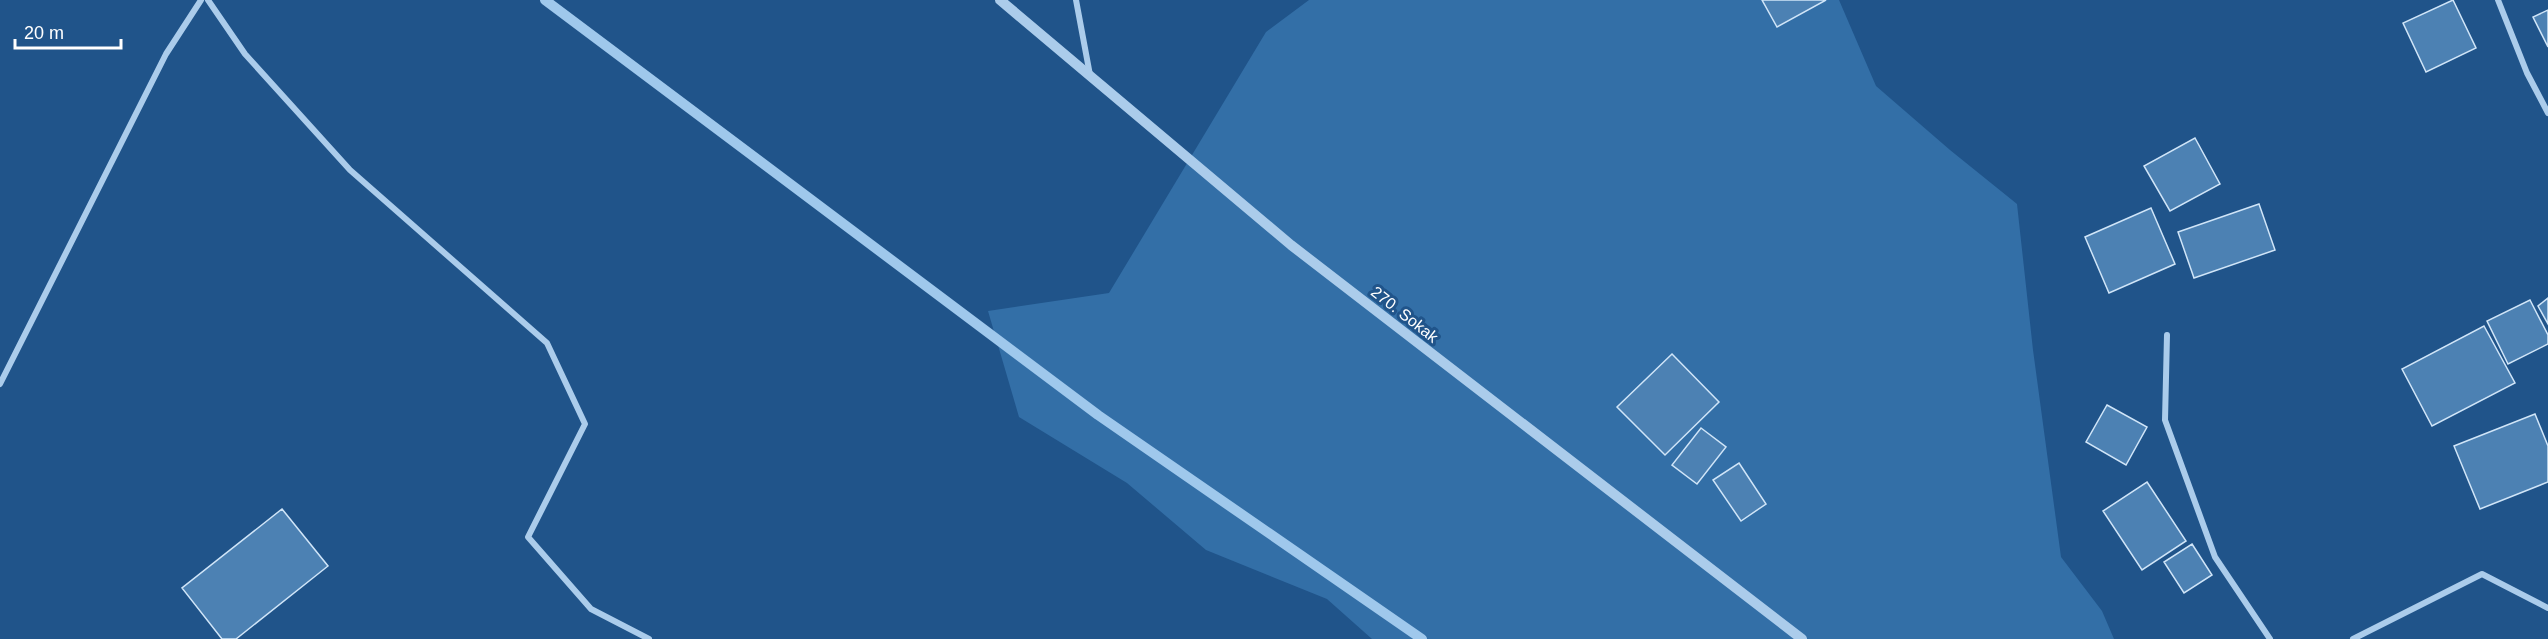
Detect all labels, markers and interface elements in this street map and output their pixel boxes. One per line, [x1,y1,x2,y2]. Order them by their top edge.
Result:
scale bar [15,12,122,50]
text: 20 m [24,23,64,43]
street label: 270. Sokak [1368,283,1442,346]

